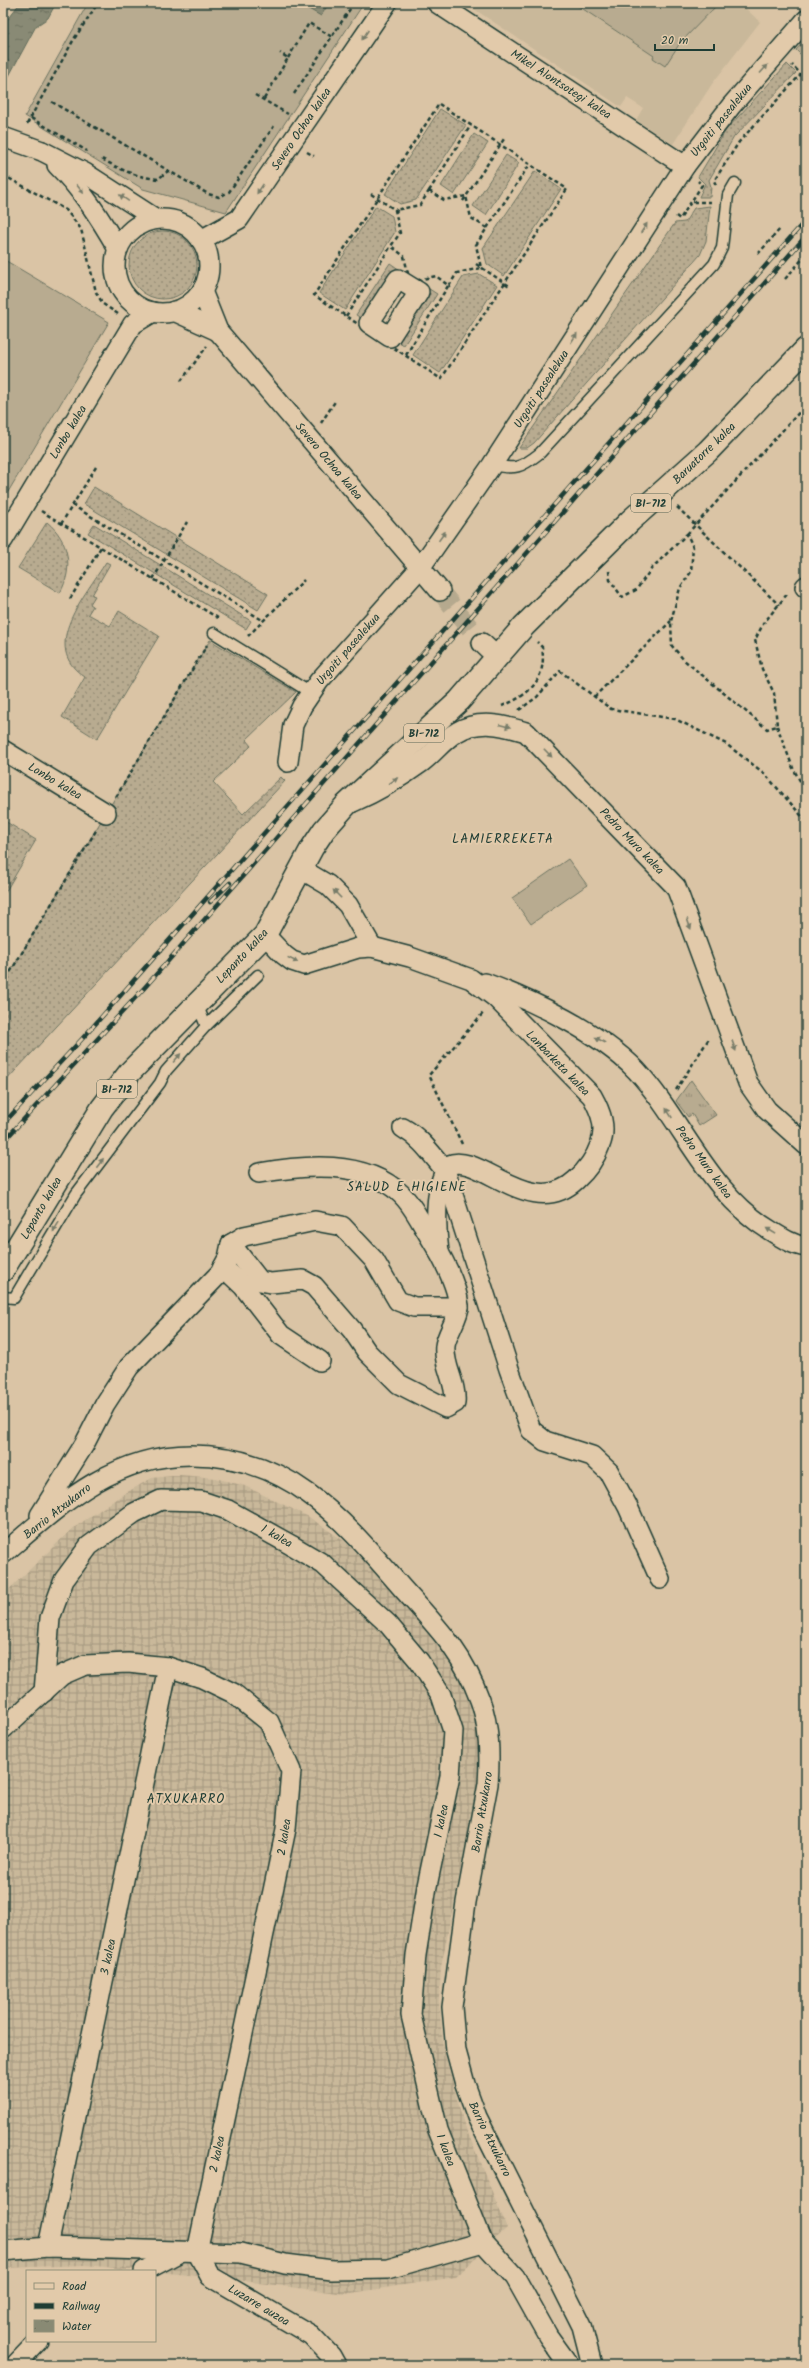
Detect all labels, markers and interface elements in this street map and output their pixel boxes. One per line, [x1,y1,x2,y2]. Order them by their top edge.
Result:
scale bar [655,26,714,52]
one-way arrow [361,30,369,40]
text: 20 m [661,31,689,50]
street label: Mikel Alontsotegi kalea [506,45,615,124]
one-way arrow [760,64,769,74]
street label: Urgoiti pasealekua [686,79,757,161]
street label: Severo Ochoa kalea [267,84,337,175]
one-way arrow [75,183,84,194]
one-way arrow [256,184,264,194]
one-way arrow [118,194,129,202]
one-way arrow [640,223,648,233]
one-way arrow [570,332,578,343]
street label: Urgoiti pasealekua [509,346,574,432]
street label: Lonbo kalea [45,401,92,463]
street label: Severo Ochoa kalea [290,418,367,505]
street label: Baruatorre kalea [668,418,741,489]
road number: BI-712 [631,494,671,512]
one-way arrow [438,530,446,541]
street label: Urgoiti pasealekua [312,609,385,690]
one-way arrow [499,723,511,729]
road number: BI-712 [404,724,444,742]
one-way arrow [543,748,553,758]
street label: Lonbo kalea [24,758,86,805]
one-way arrow [388,777,398,785]
street label: Pedro Muro kalea [595,804,669,879]
district label: LAMIERREKETA [452,829,554,850]
one-way arrow [332,889,342,899]
one-way arrow [687,918,693,930]
street label: Lepanto kalea [212,924,273,988]
one-way arrow [287,957,299,963]
street label: Lanbarketa kalea [521,1026,595,1101]
one-way arrow [594,1036,606,1043]
one-way arrow [732,1040,738,1052]
one-way arrow [172,1054,181,1063]
road number: BI-712 [97,1080,137,1098]
one-way arrow [665,1107,673,1118]
street label: Pedro Muro kalea [670,1122,737,1203]
one-way arrow [96,1157,104,1168]
street label: Lepanto kalea [16,1173,67,1243]
district label: SALUD E HIGIENE [347,1177,467,1198]
one-way arrow [52,1221,59,1233]
one-way arrow [766,1227,776,1235]
street label: Barrio Atxukarro [19,1479,95,1544]
street label: 1 kalea [257,1520,296,1553]
street label: Barrio Atxukarro [467,1770,498,1854]
district label: ATXUKARRO [147,1789,225,1810]
street label: 1 kalea [429,1802,454,1840]
street label: 2 kalea [272,1817,297,1857]
street label: 3 kalea [95,1937,122,1977]
street label: Barrio Atxukarro [463,2098,516,2180]
street label: 1 kalea [431,2131,461,2170]
street label: 2 kalea [204,2134,231,2174]
legend [26,2270,156,2342]
text: Road [62,2277,87,2296]
street label: Luzarre auzoa [224,2279,294,2332]
text: Railway [62,2297,100,2316]
text: Water [62,2317,92,2336]

